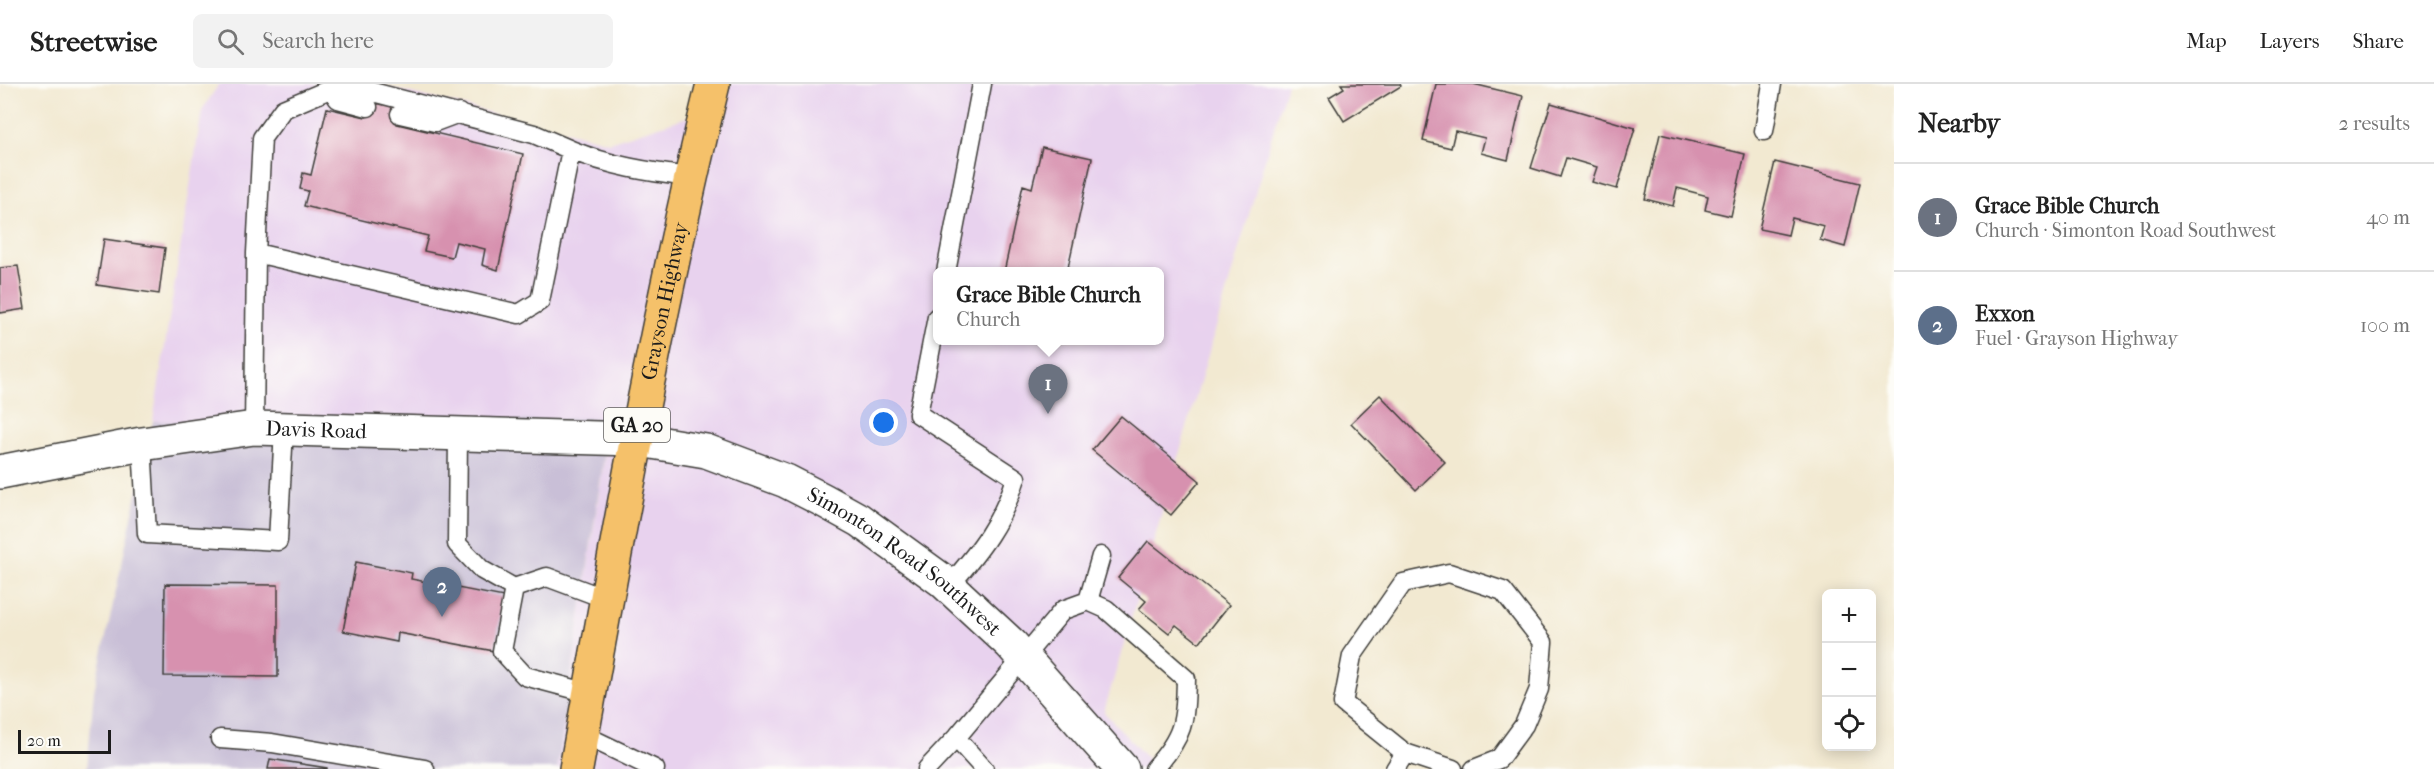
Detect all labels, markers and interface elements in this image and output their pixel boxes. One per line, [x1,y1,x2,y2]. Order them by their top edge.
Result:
search box [193,14,613,68]
text: Streetwise [30,25,157,58]
icon: search [214,25,247,58]
text: Search here [262,28,374,54]
text: Map [2186,29,2227,53]
text: Layers [2260,29,2319,53]
text: Share [2352,29,2404,53]
text: Nearby [1918,108,2000,139]
text: 2 results [2339,112,2410,135]
text: Grace Bible Church [1975,193,2159,219]
text: 1 [1934,206,1941,229]
text: 40 m [2366,206,2410,229]
street label: Grayson Highway [636,219,693,382]
text: Church · Simonton Road Southwest [1975,219,2276,242]
popup [933,267,1164,345]
text: Grace Bible Church [956,282,1141,308]
text: Exxon [1975,301,2035,327]
text: Church [956,308,1020,331]
text: 2 [1932,314,1943,337]
text: 100 m [2360,314,2410,337]
text: Fuel · Grayson Highway [1975,327,2178,350]
pin: 1 [1028,364,1068,414]
road number: GA 20 [604,408,670,442]
your location [869,408,898,437]
street label: Davis Road [265,416,368,443]
street label: Simonton Road Southwest [803,482,1006,641]
pin: 2 [422,568,462,617]
map controls [1822,589,1876,751]
button: + [1822,589,1876,643]
button: − [1822,643,1876,697]
button: locate [1822,697,1876,751]
scale bar [18,727,111,754]
text: 20 m [27,731,61,750]

